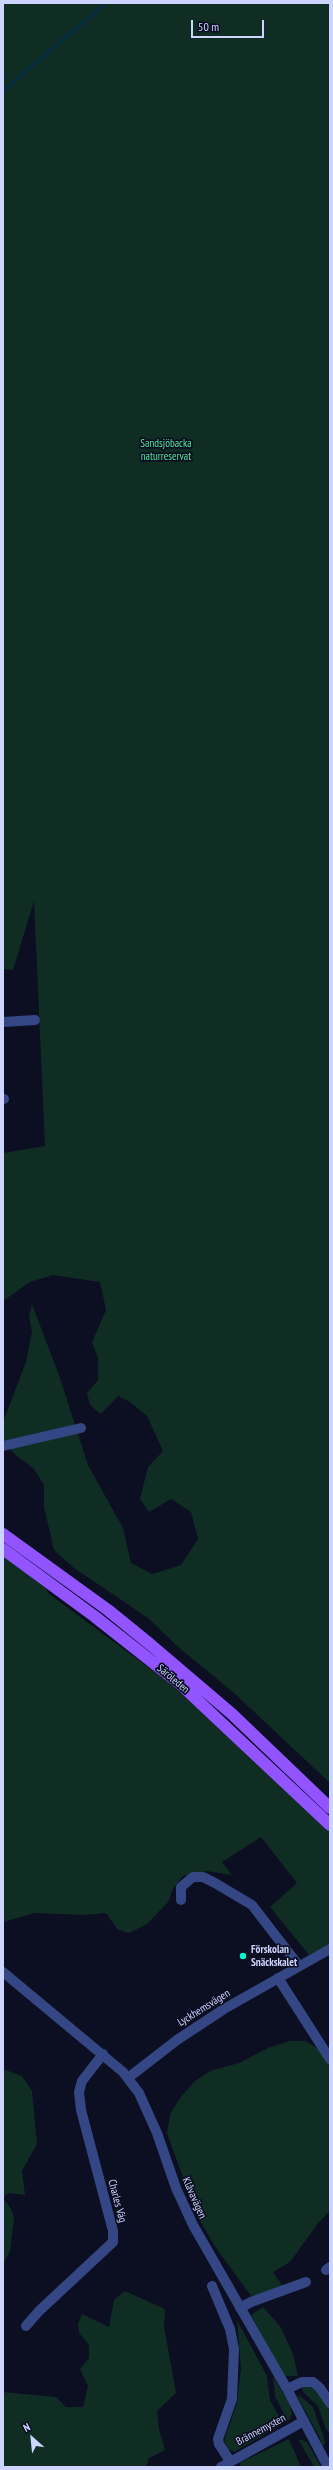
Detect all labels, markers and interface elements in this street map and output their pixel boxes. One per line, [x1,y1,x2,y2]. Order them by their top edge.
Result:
scale bar [193,12,266,38]
text: 50 m [198,19,219,34]
park label: Sandsjöbacka naturreservat [140,437,192,463]
street label: Säröleden [154,1662,192,1696]
place label: Förskolan Snäckskalet [251,1943,297,1969]
marker: Förskolan Snäckskalet [238,1951,248,1961]
street label: Lyckhemsvägen [175,1987,233,2029]
street label: Klåvavägen [179,2175,209,2221]
street label: Charles Väg [105,2178,129,2224]
street label: Brännemysten [234,2411,288,2449]
north arrow [12,2418,52,2458]
text: N [21,2420,32,2435]

